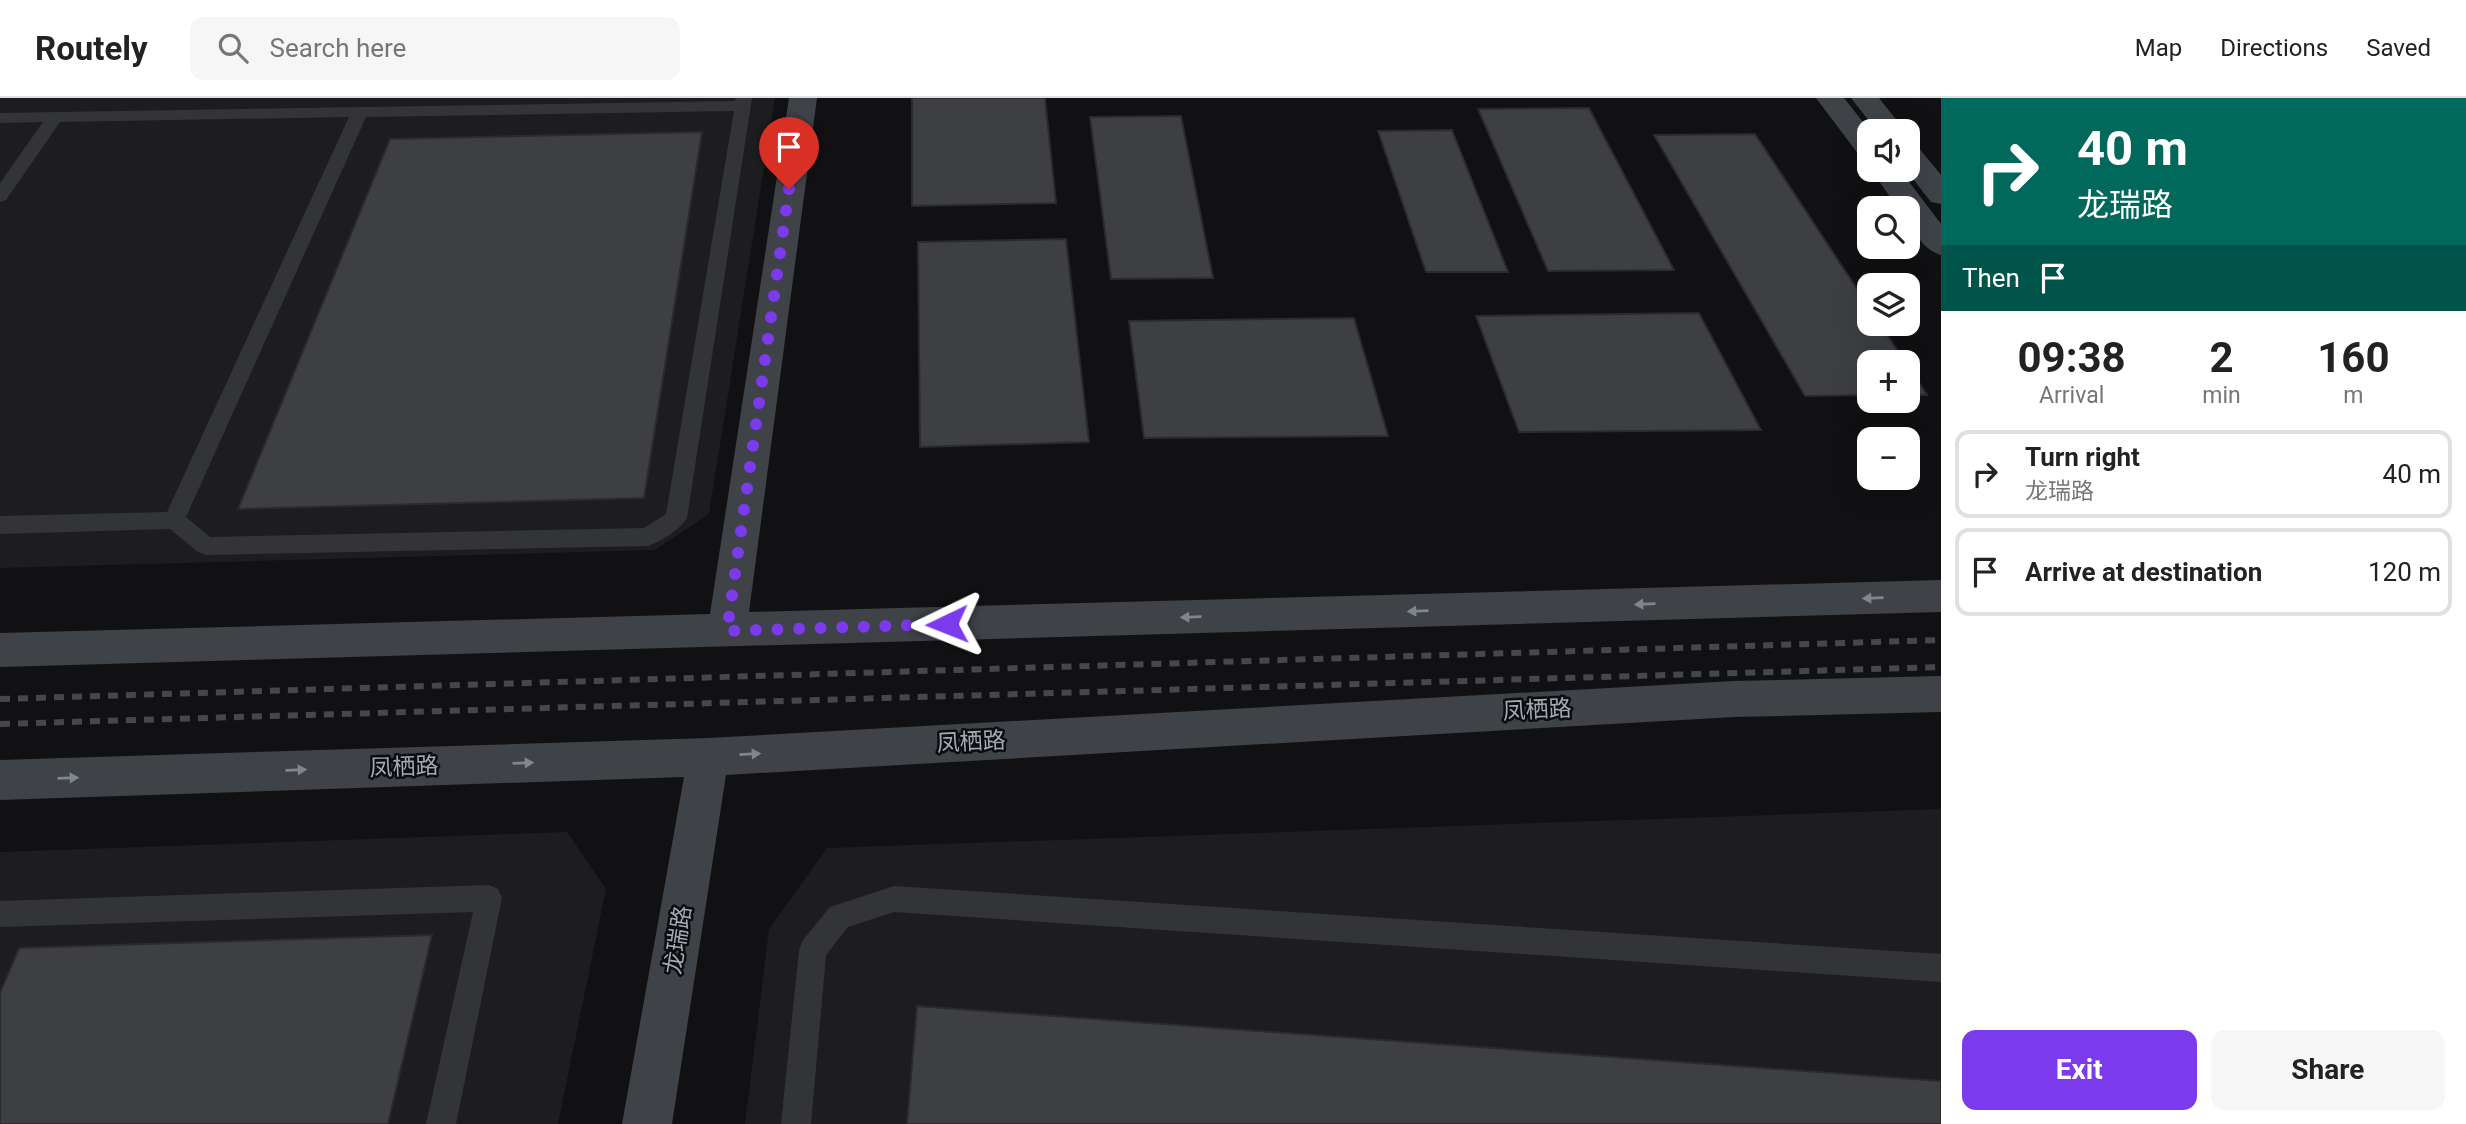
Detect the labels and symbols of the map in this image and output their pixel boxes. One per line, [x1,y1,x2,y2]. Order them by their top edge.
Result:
pin [759,117,819,189]
position arrow [910,587,984,661]
one-way arrow [1862,592,1884,604]
one-way arrow [1634,599,1656,610]
one-way arrow [1407,605,1429,616]
one-way arrow [1179,612,1201,623]
street label: 凤栖路 [1502,695,1572,725]
street label: 凤栖路 [936,727,1006,757]
one-way arrow [740,749,762,760]
street label: 凤栖路 [369,752,439,782]
one-way arrow [512,757,534,768]
one-way arrow [285,765,307,776]
one-way arrow [57,772,79,783]
street label: 龙瑞路 [659,904,697,976]

